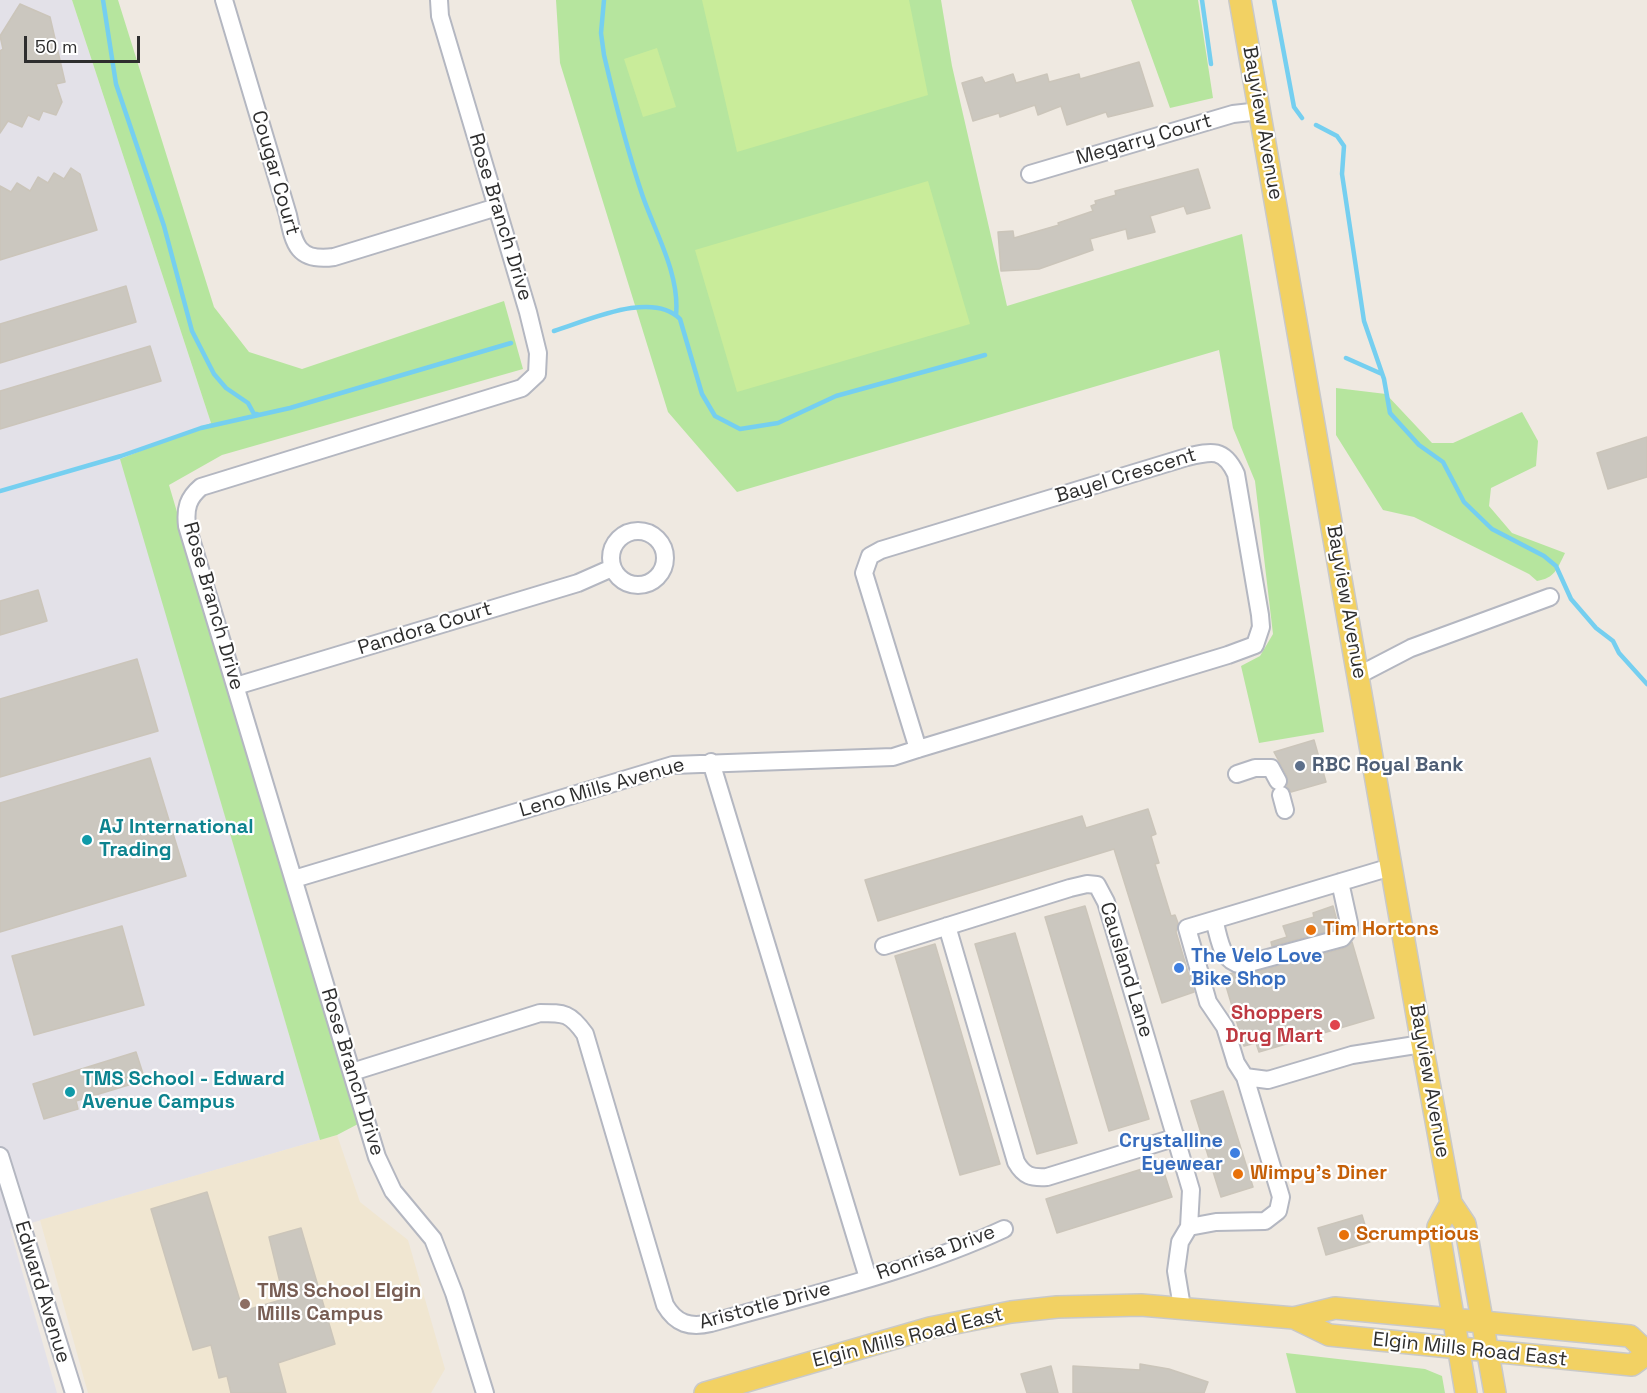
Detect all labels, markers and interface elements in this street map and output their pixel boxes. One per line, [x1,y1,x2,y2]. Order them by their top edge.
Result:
scale bar [27,24,142,62]
text: 50 m [35,35,77,58]
street label: Bayview Avenue [1237,44,1287,202]
street label: Cougar Court [246,108,304,238]
street label: Megarry Court [1073,109,1215,171]
street label: Rose Branch Drive [463,130,537,304]
street label: Bayel Crescent [1053,443,1199,509]
street label: Rose Branch Drive [177,519,249,693]
street label: Bayview Avenue [1321,523,1371,681]
street label: Pandora Court [355,597,495,661]
street label: Leno Mills Avenue [517,753,687,823]
place label: RBC Royal Bank [1312,754,1463,778]
marker: RBC Royal Bank [1293,759,1307,773]
place label: AJ International Trading [99,816,254,863]
marker: AJ International Trading [80,833,94,847]
street label: Causland Lane [1094,900,1158,1040]
place label: Tim Hortons [1323,918,1439,942]
marker: Tim Hortons [1304,923,1318,937]
place label: The Velo Love Bike Shop [1191,945,1323,992]
marker: The Velo Love Bike Shop [1172,961,1186,975]
street label: Rose Branch Drive [315,985,389,1159]
place label: Shoppers Drug Mart [1225,1002,1323,1049]
street label: Bayview Avenue [1404,1002,1454,1160]
marker: Shoppers Drug Mart [1328,1018,1342,1032]
place label: TMS School - Edward Avenue Campus [82,1068,285,1115]
marker: TMS School - Edward Avenue Campus [63,1085,77,1099]
place label: Crystalline Eyewear [1119,1130,1223,1177]
marker: Crystalline Eyewear [1228,1146,1242,1160]
place label: Wimpy's Diner [1250,1162,1387,1186]
marker: Wimpy's Diner [1231,1167,1245,1181]
street label: Edward Avenue [9,1218,75,1366]
street label: Ronrisa Drive [873,1220,999,1286]
place label: Scrumptious [1356,1223,1479,1247]
marker: Scrumptious [1337,1228,1351,1242]
street label: Aristotle Drive [697,1277,833,1335]
place label: TMS School Elgin Mills Campus [257,1280,421,1327]
marker: TMS School Elgin Mills Campus [238,1297,252,1311]
street label: Elgin Mills Road East [810,1303,1006,1373]
street label: Elgin Mills Road East [1372,1328,1568,1372]

